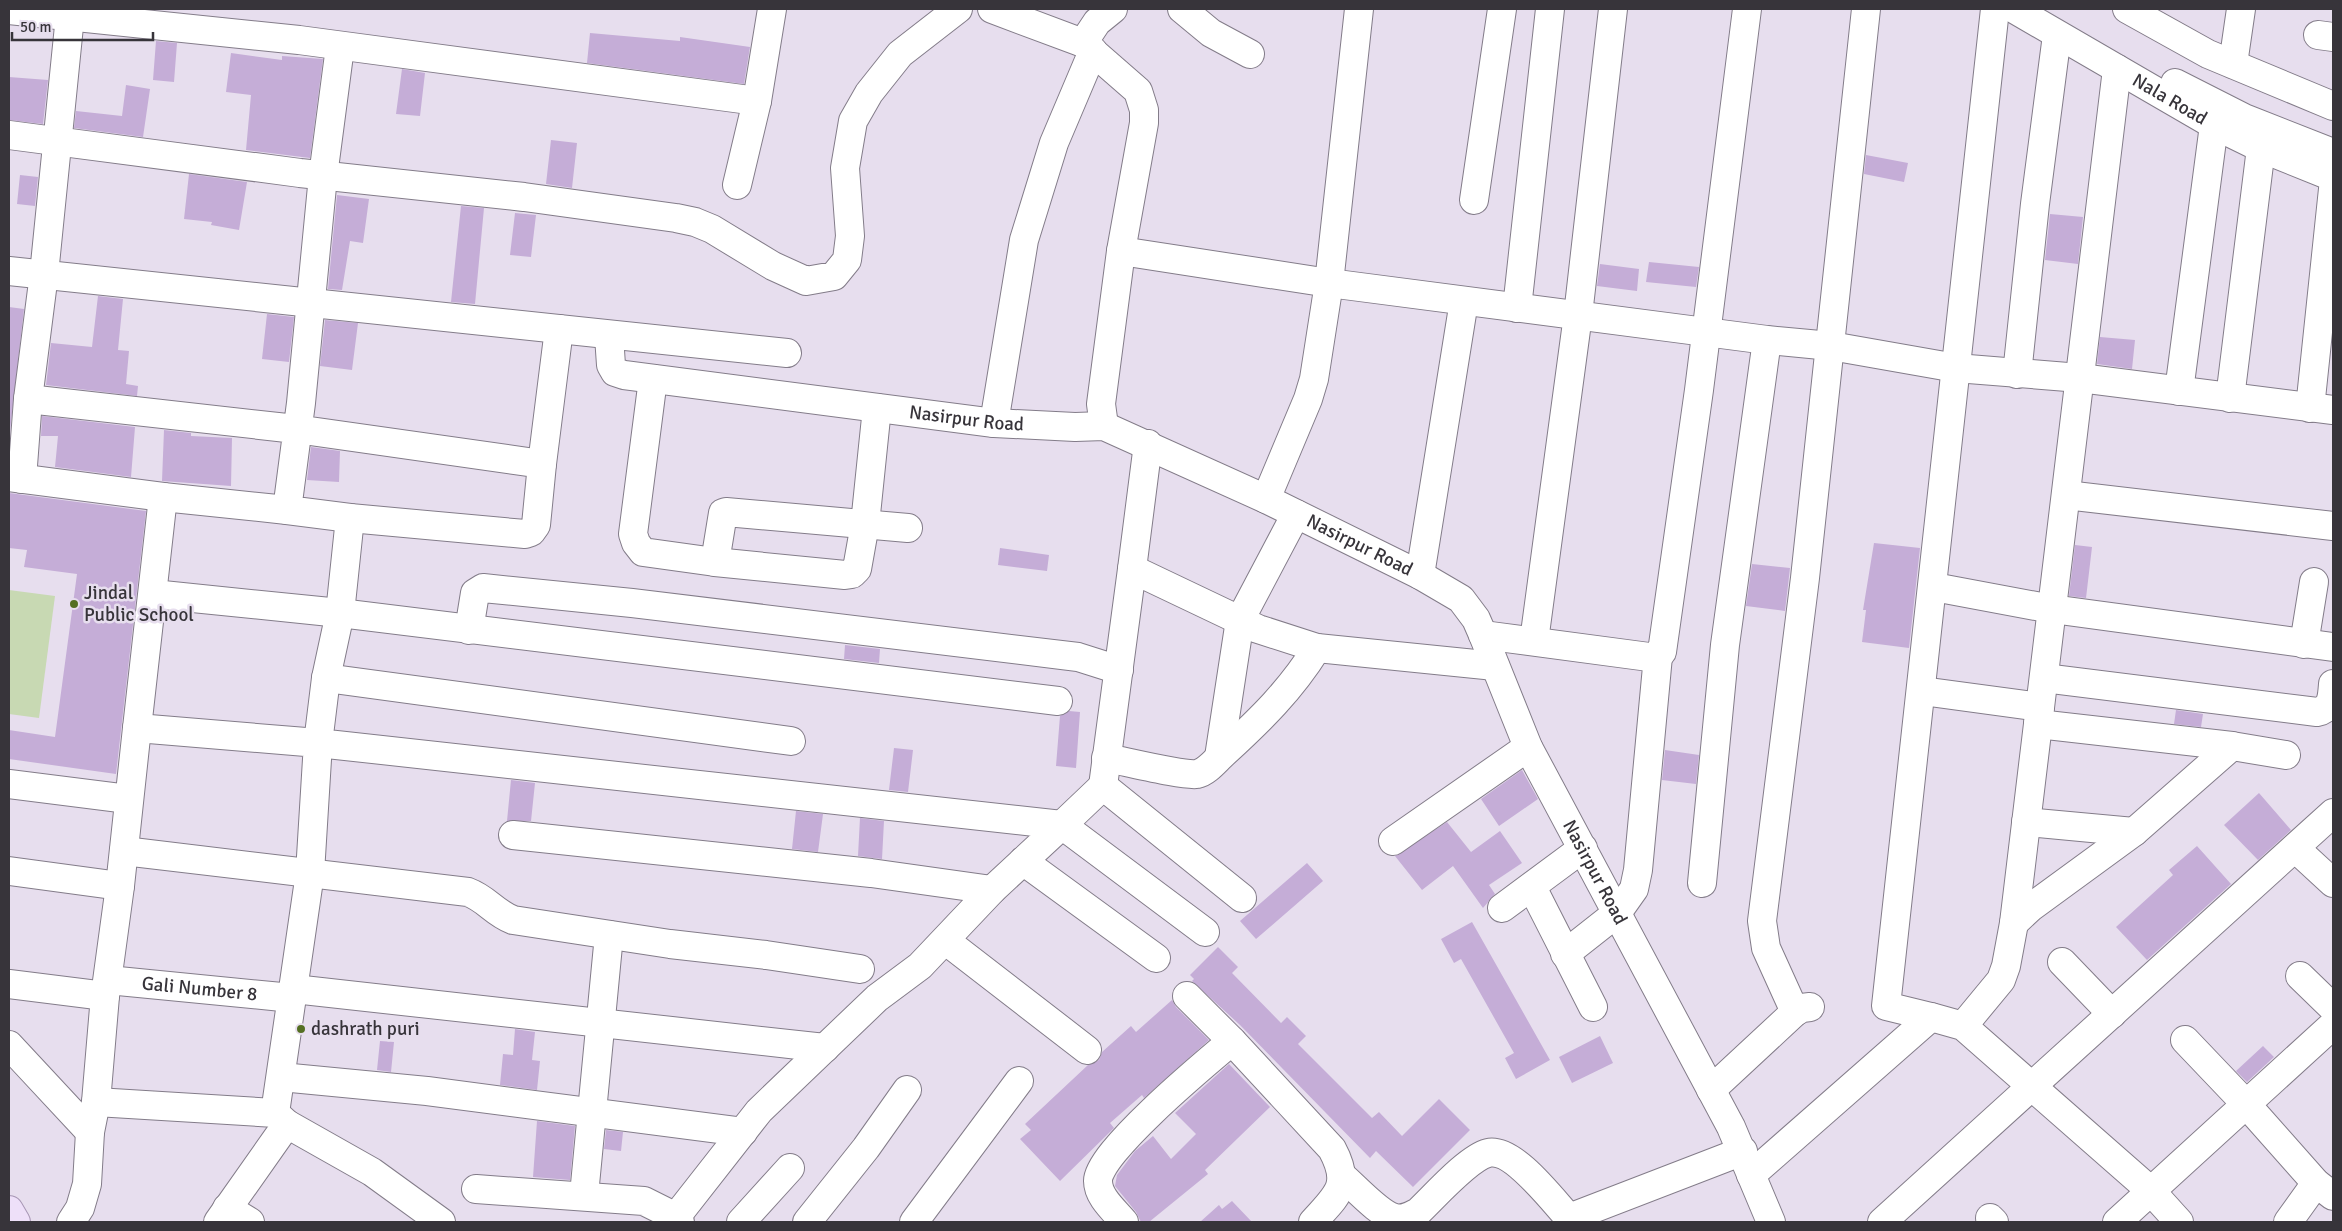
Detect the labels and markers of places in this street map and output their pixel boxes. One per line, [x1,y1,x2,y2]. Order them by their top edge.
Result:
place label: Jindal Public School [84,581,194,627]
marker: Jindal Public School [68,598,80,610]
place label: dashrath puri [311,1017,420,1041]
marker: dashrath puri [295,1023,307,1035]

